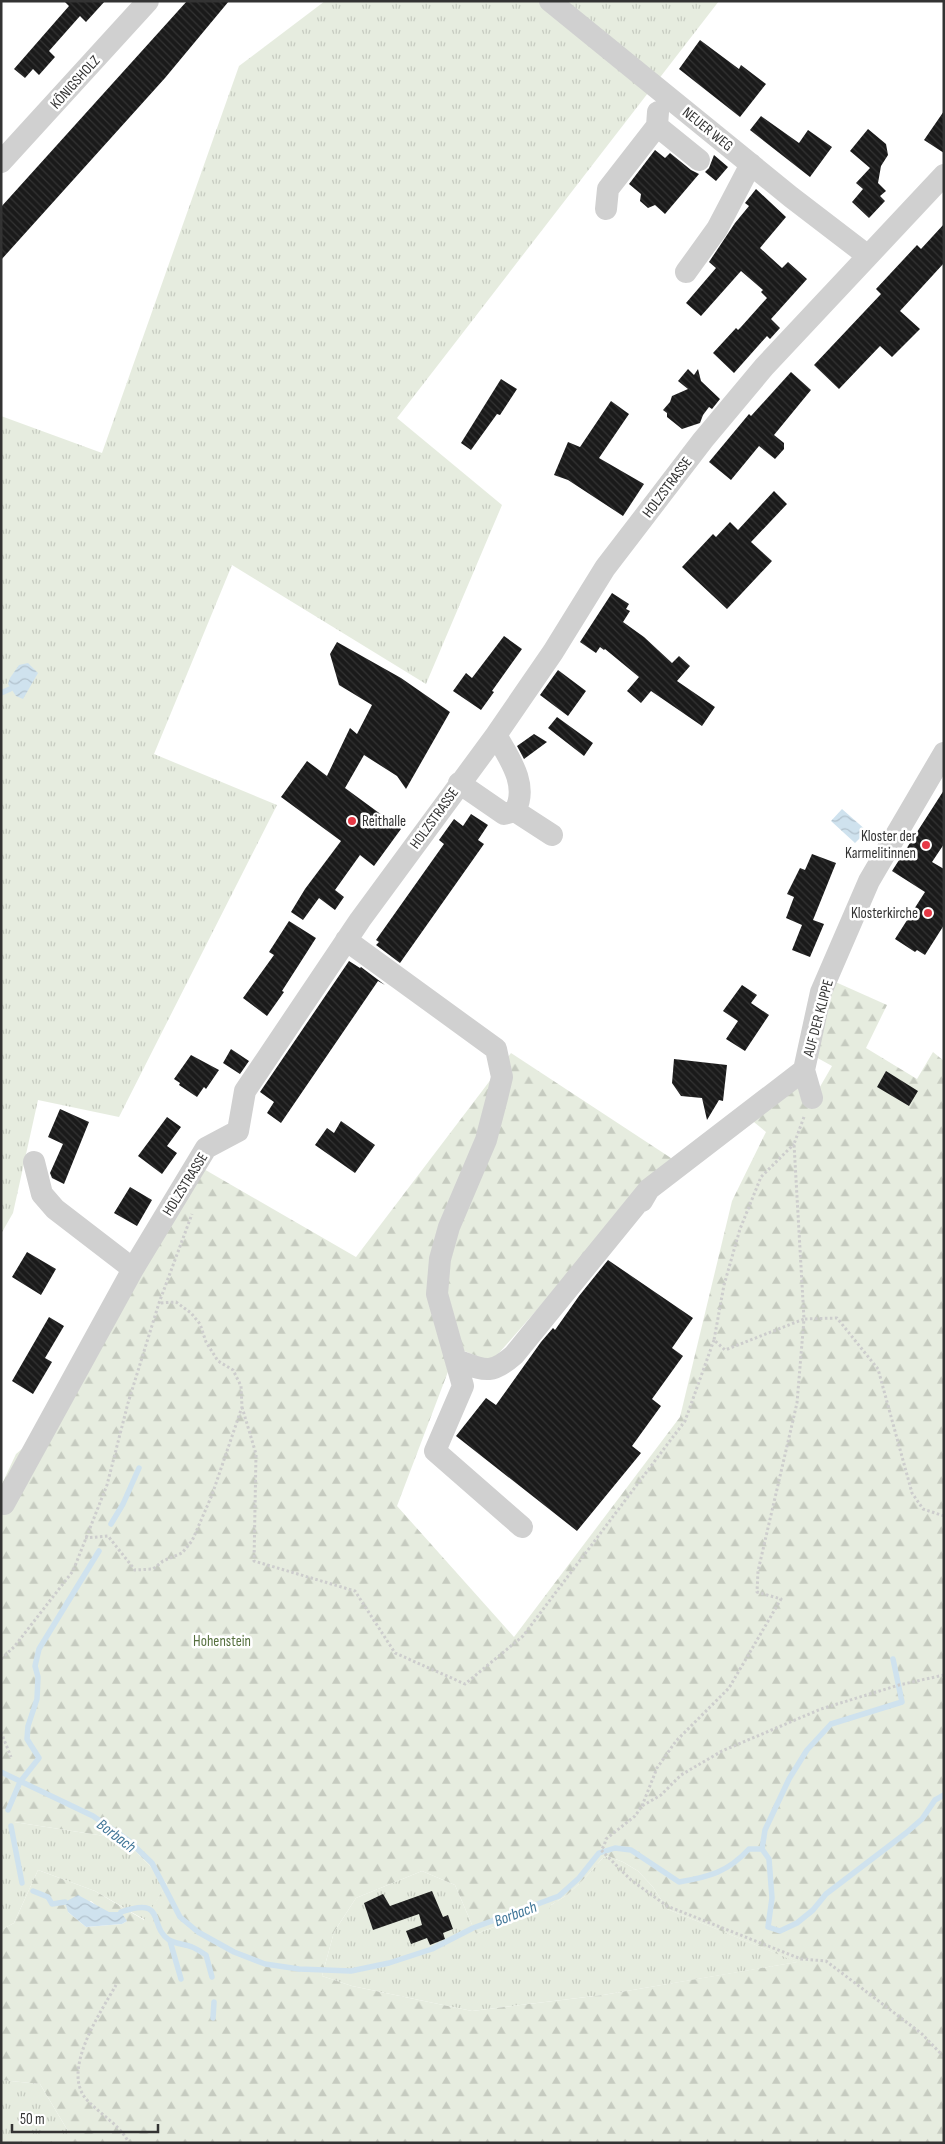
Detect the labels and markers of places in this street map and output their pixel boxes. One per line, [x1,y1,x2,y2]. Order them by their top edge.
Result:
place label: Reithalle [362,812,406,831]
marker: Reithalle [346,815,358,827]
place label: Kloster der Karmelitinnen [845,827,917,863]
marker: Kloster der Karmelitinnen [920,839,932,851]
place label: Klosterkirche [851,904,918,923]
marker: Klosterkirche [922,907,934,919]

